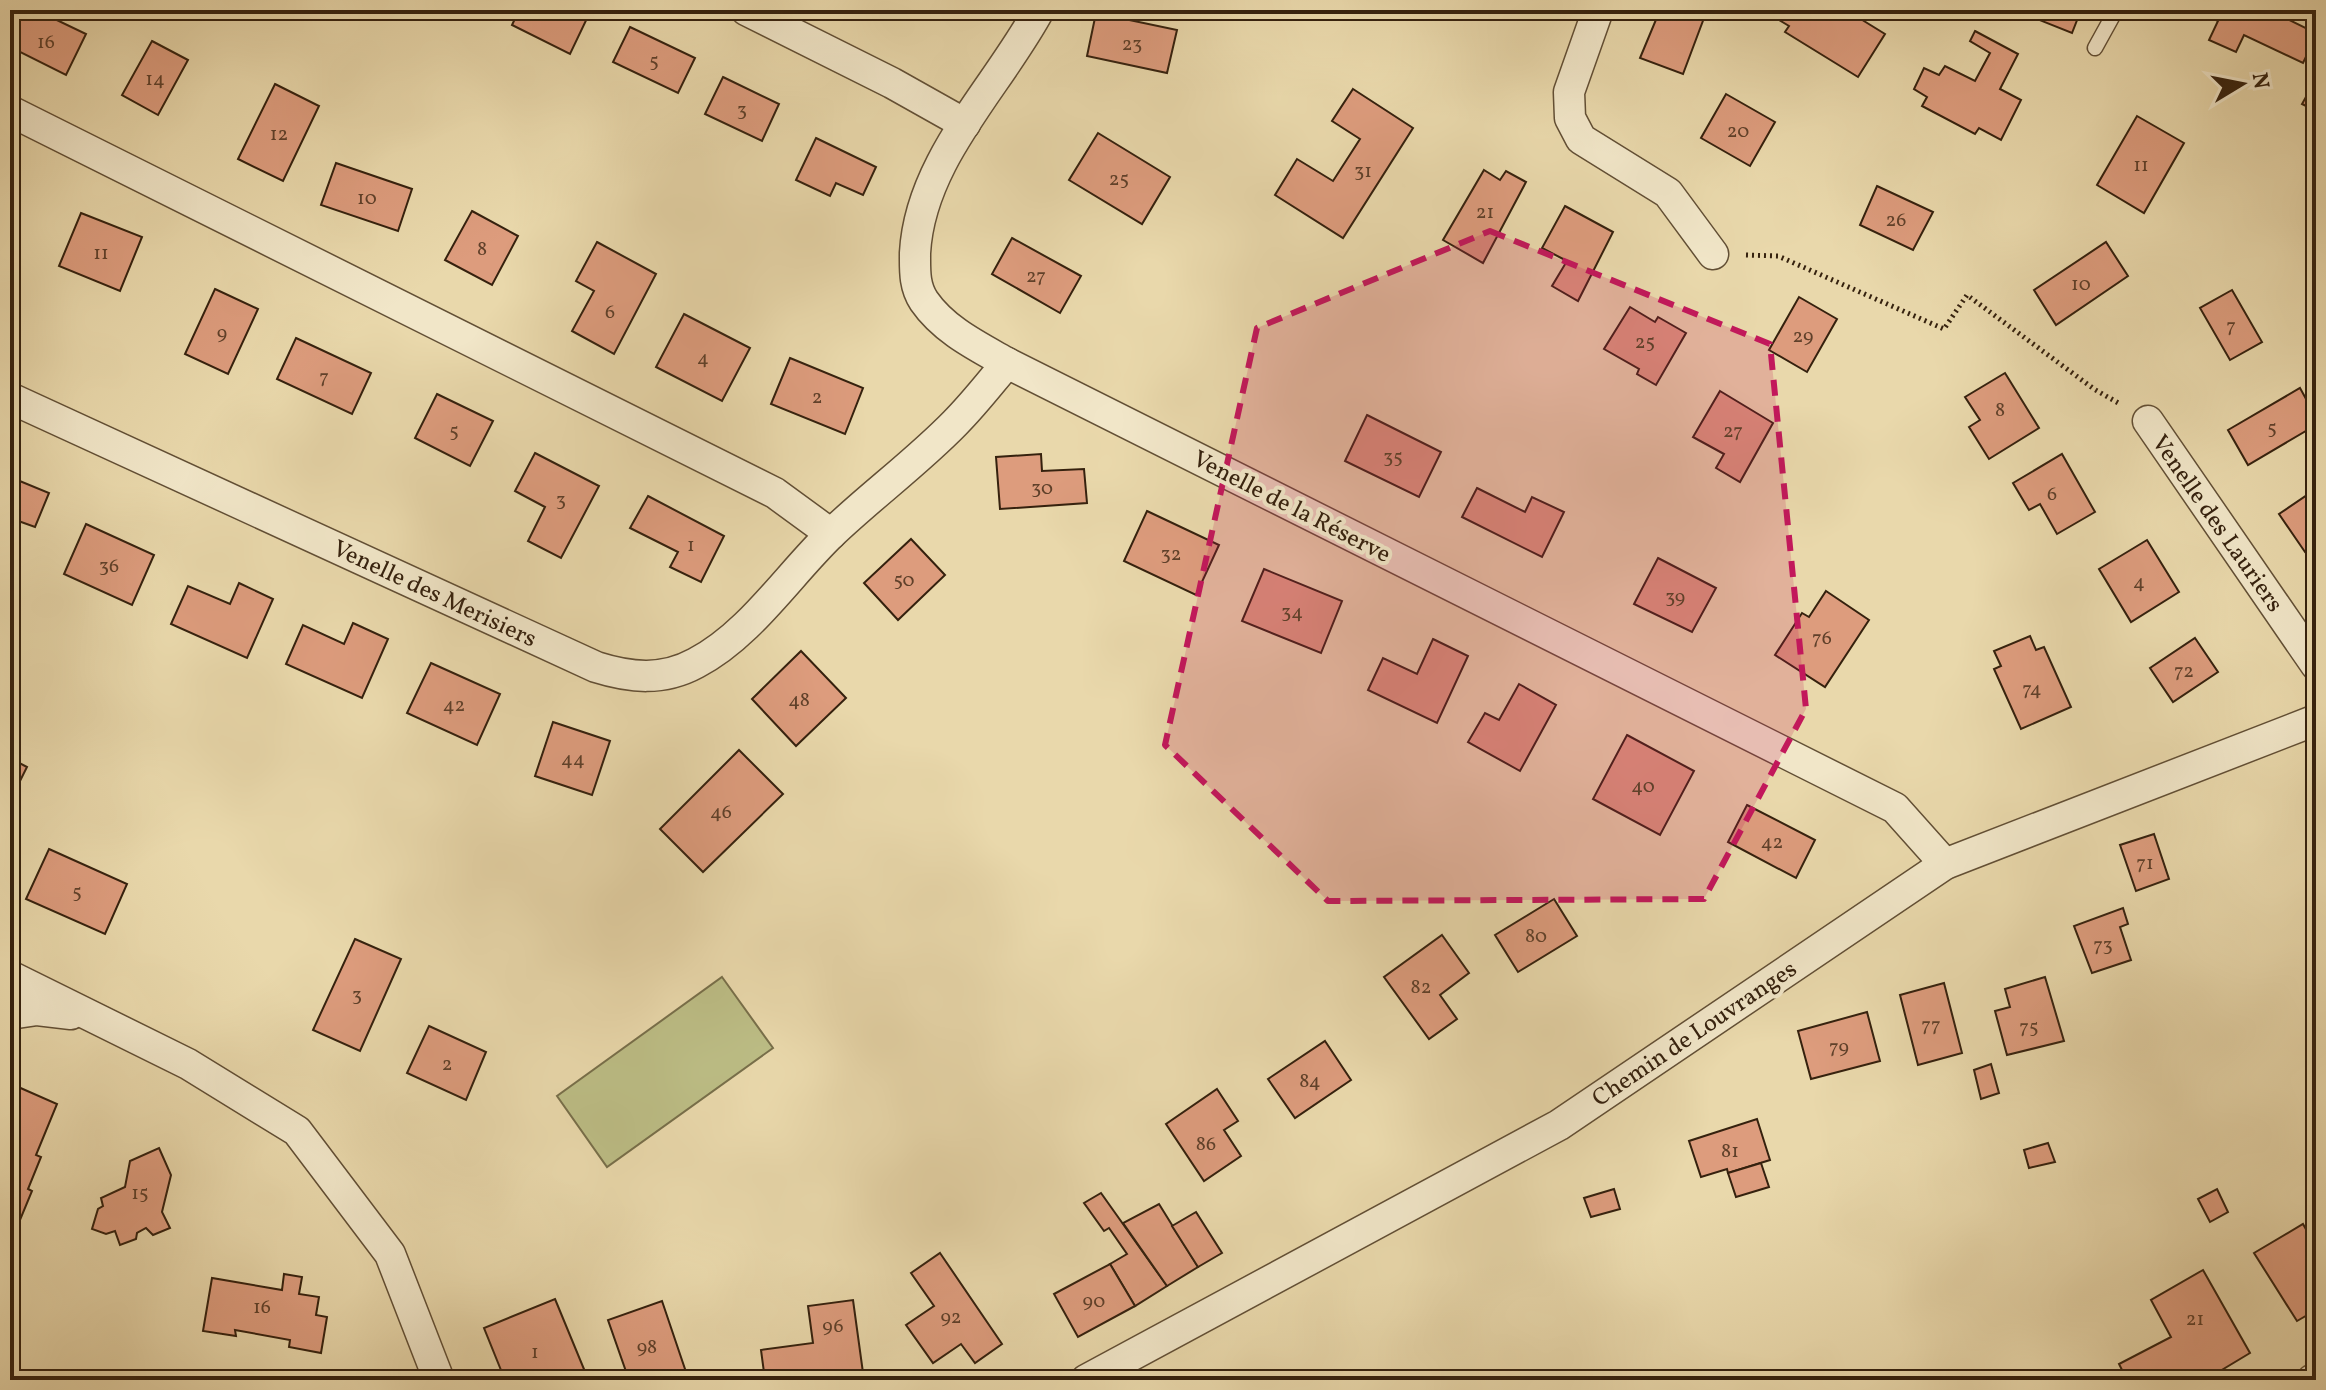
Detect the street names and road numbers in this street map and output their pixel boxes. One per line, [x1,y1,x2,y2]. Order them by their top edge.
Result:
street label: Venelle des Lauriers [2142,429,2290,620]
street label: Venelle de la Réserve [1186,443,1396,572]
street label: Venelle des Merisiers [327,533,542,657]
street label: Chemin de Louvranges [1586,953,1804,1116]

